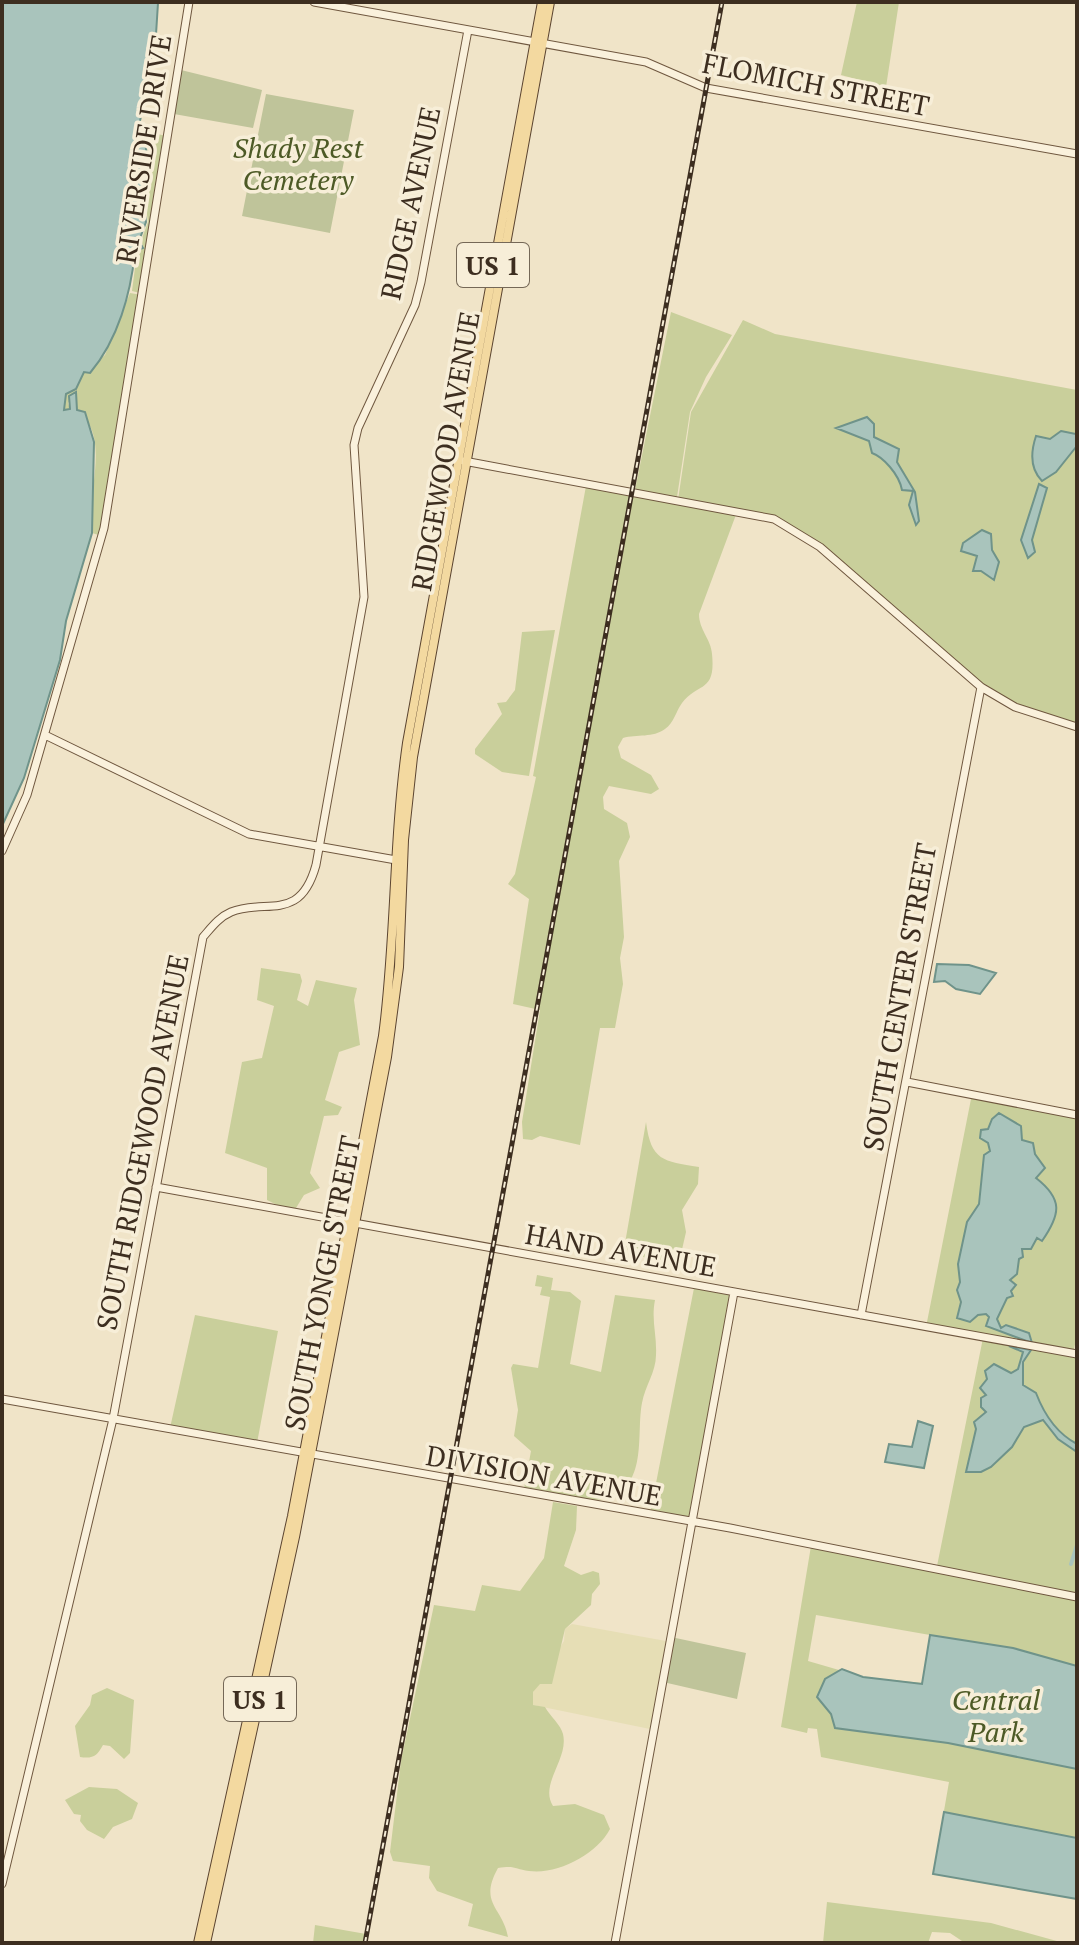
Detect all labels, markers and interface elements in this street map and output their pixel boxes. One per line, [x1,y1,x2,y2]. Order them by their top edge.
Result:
street label: RIVERSIDE DRIVE [107,32,179,266]
street label: FLOMICH STREET [700,44,932,124]
street label: RIDGE AVENUE [371,103,449,303]
park label: Shady Rest Cemetery [233,129,364,198]
road number: US 1 [457,243,529,287]
street label: RIDGEWOOD AVENUE [402,308,488,594]
street label: SOUTH CENTER STREET [854,840,944,1154]
street label: SOUTH RIDGEWOOD AVENUE [87,951,197,1333]
street label: SOUTH YONGE STREET [275,1132,369,1434]
street label: HAND AVENUE [523,1215,719,1285]
street label: DIVISION AVENUE [423,1436,665,1514]
road number: US 1 [224,1677,296,1721]
park label: Central Park [952,1681,1040,1750]

